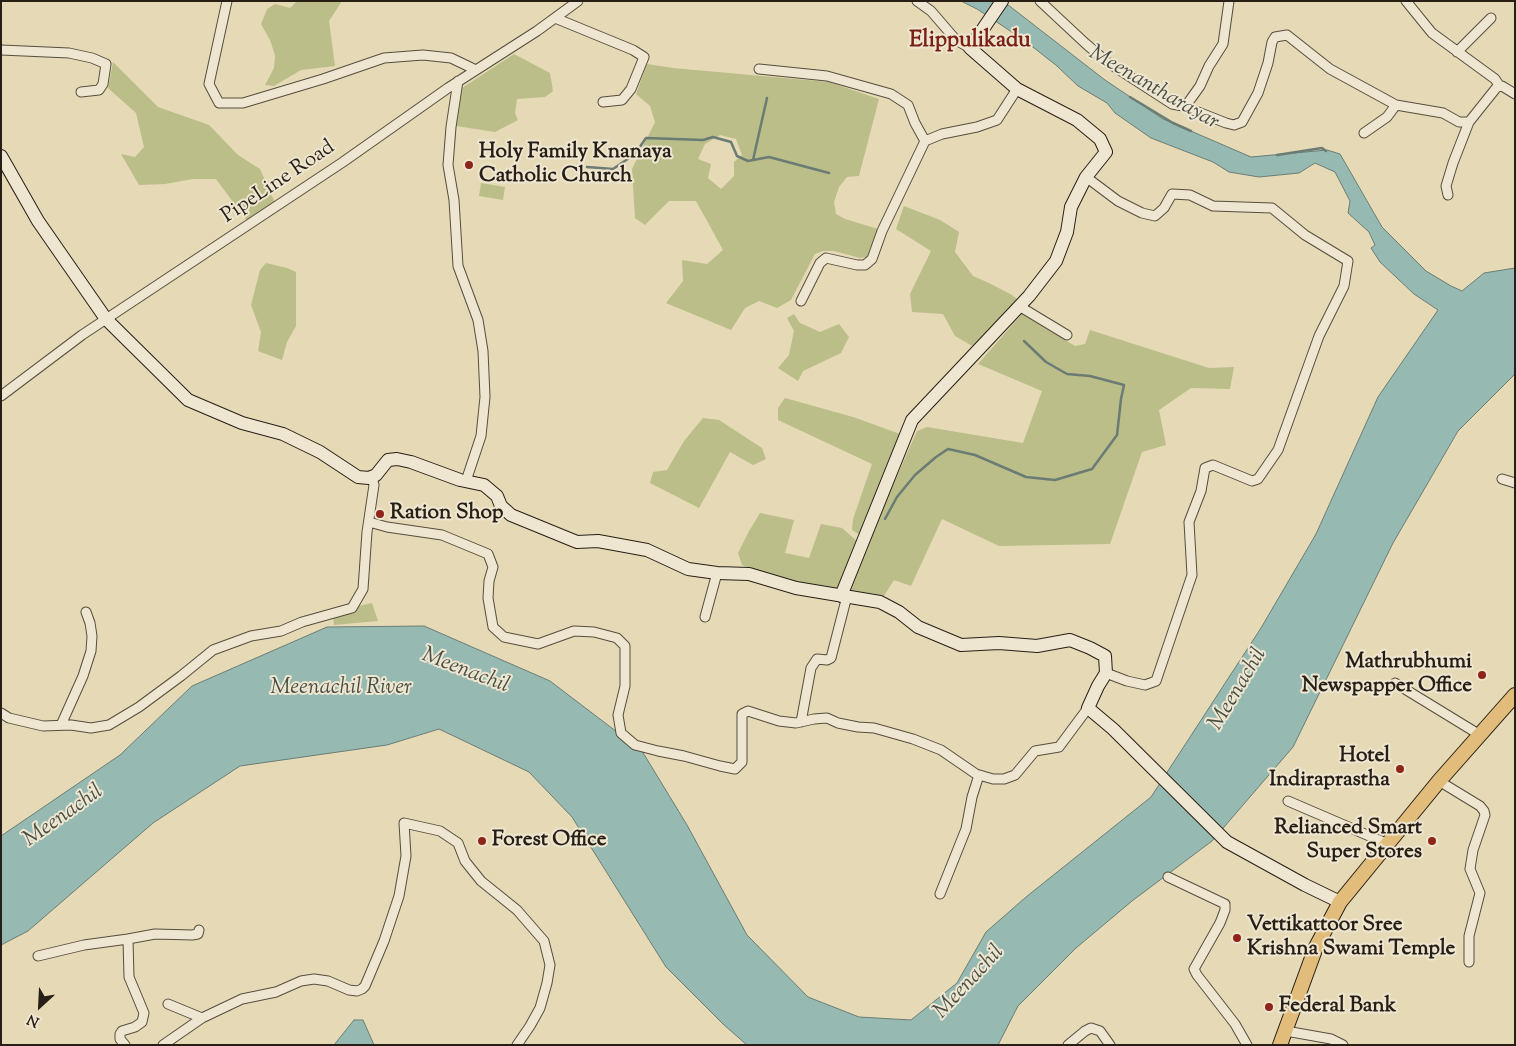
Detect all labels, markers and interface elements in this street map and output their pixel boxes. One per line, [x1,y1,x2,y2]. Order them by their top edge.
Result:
district label: Elippulikadu [909,29,1031,55]
water label: Meenantharayar [1083,41,1223,137]
street label: PipeLine Road [218,136,340,230]
place label: Holy Family Knanaya Catholic Church [479,140,672,190]
marker: Holy Family Knanaya Catholic Church [463,159,475,171]
place label: Ration Shop [390,501,504,527]
marker: Ration Shop [374,508,386,520]
water label: Meenachil [418,643,512,701]
water label: Meenachil [1204,644,1274,736]
place label: Mathrubhumi Newspapper Office [1302,650,1472,700]
marker: Mathrubhumi Newspapper Office [1476,669,1488,681]
water label: Meenachil River [270,676,412,702]
place label: Hotel Indiraprastha [1269,744,1390,794]
marker: Hotel Indiraprastha [1394,763,1406,775]
water label: Meenachil [19,780,109,854]
place label: Relianced Smart Super Stores [1274,816,1422,866]
place label: Forest Office [492,828,606,854]
marker: Forest Office [476,835,488,847]
marker: Relianced Smart Super Stores [1426,835,1438,847]
place label: Vettikattoor Sree Krishna Swami Temple [1247,913,1455,963]
marker: Vettikattoor Sree Krishna Swami Temple [1231,932,1243,944]
water label: Meenachil [929,941,1011,1025]
north arrow [15,981,65,1031]
place label: Federal Bank [1279,994,1396,1020]
marker: Federal Bank [1263,1001,1275,1013]
text: N [24,1008,43,1031]

